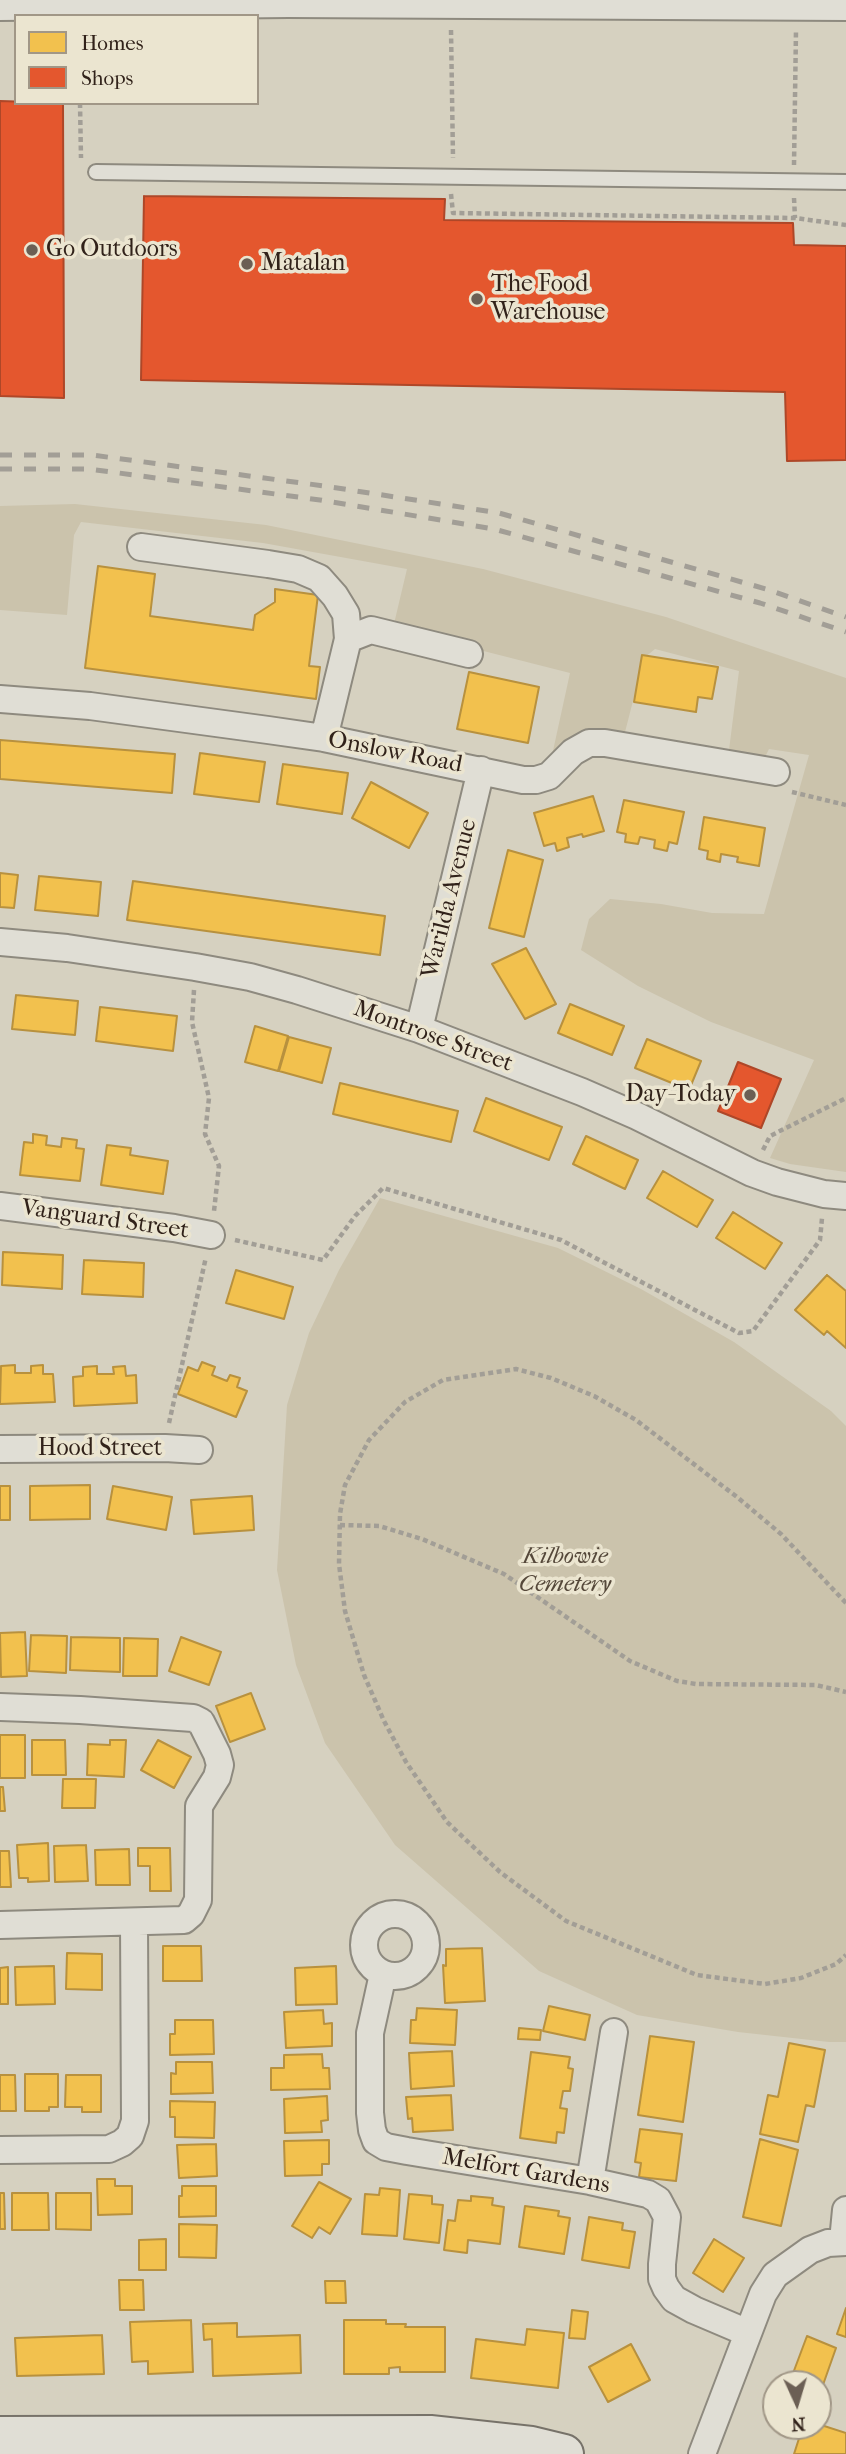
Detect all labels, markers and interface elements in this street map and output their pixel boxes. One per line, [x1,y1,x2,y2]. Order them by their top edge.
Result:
legend [14,14,259,105]
text: Homes [81,31,143,55]
text: Shops [81,66,133,90]
place label: Go Outdoors [46,236,178,264]
marker: Go Outdoors [24,242,40,258]
place label: Matalan [261,250,345,278]
marker: Matalan [239,256,255,272]
place label: The Food Warehouse [491,271,605,327]
marker: The Food Warehouse [469,291,485,307]
street label: Onslow Road [325,726,465,780]
street label: Warilda Avenue [416,816,484,982]
street label: Montrose Street [349,995,517,1079]
place label: Day-Today [625,1081,736,1109]
marker: Day-Today [742,1087,758,1103]
street label: Vanguard Street [20,1194,190,1246]
street label: Hood Street [38,1435,162,1463]
park label: Kilbowie Cemetery [519,1543,611,1599]
street label: Melfort Gardens [440,2143,612,2201]
north arrow [762,2370,832,2440]
text: N [790,2412,806,2435]

